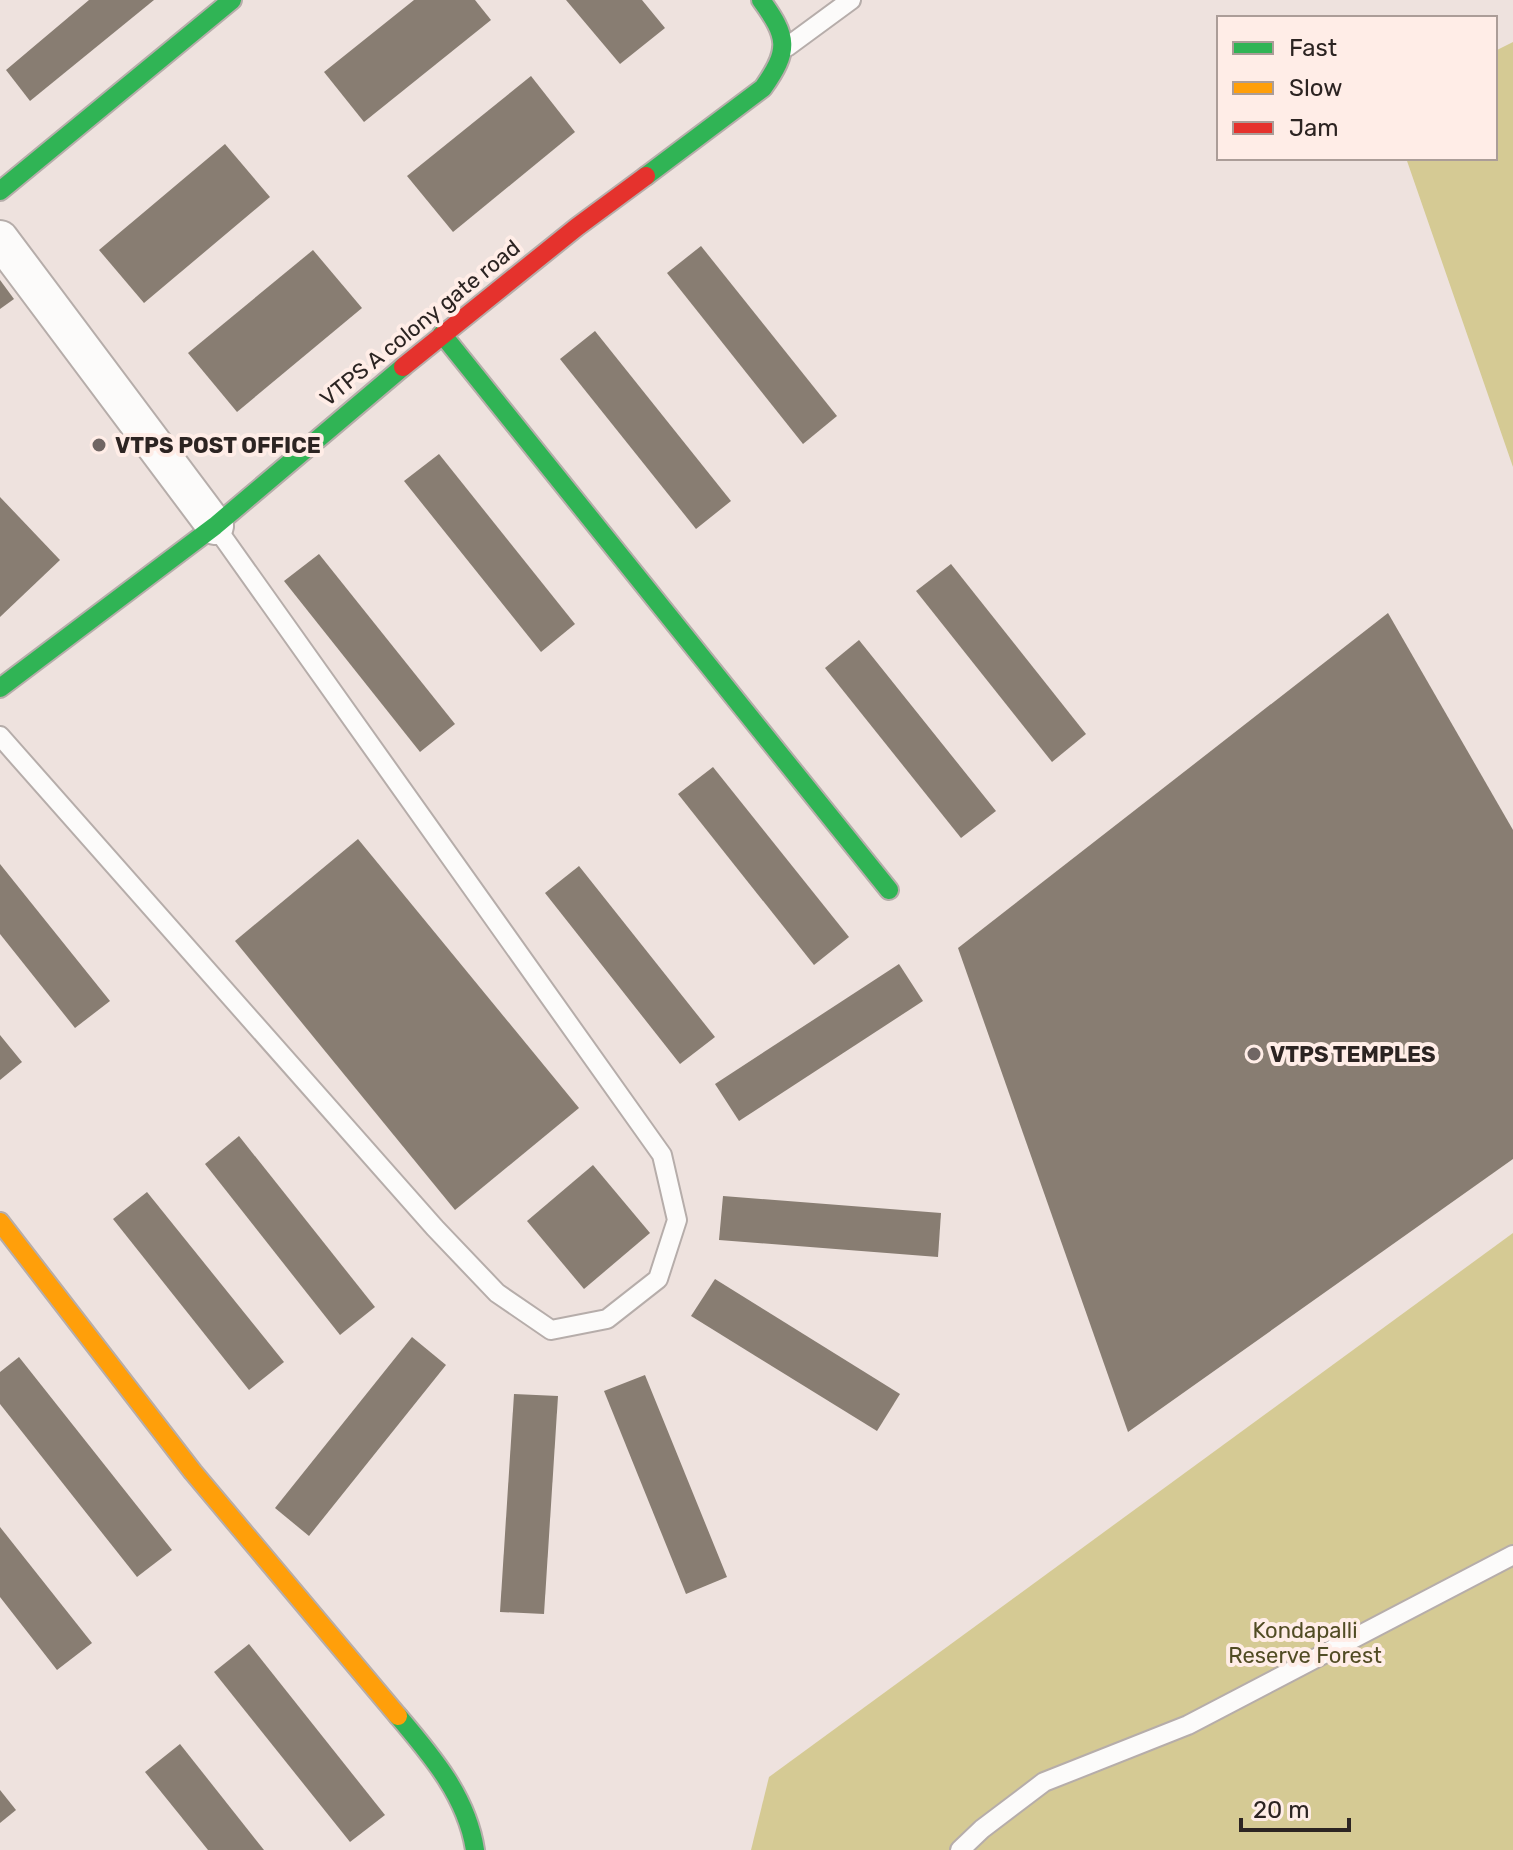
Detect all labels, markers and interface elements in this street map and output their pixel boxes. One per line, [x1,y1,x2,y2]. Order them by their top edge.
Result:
legend [1217,16,1497,160]
text: Fast [1289,34,1337,62]
text: Slow [1289,74,1342,102]
text: Jam [1289,114,1339,142]
street label: VTPS A colony gate road [315,234,525,412]
place label: VTPS POST OFFICE [115,432,321,459]
marker: VTPS POST OFFICE [90,436,108,454]
place label: VTPS TEMPLES [1270,1041,1436,1068]
marker: VTPS TEMPLES [1245,1045,1263,1063]
park label: Kondapalli Reserve Forest [1228,1617,1382,1669]
scale bar [1241,1782,1349,1832]
text: 20 m [1253,1796,1310,1824]

